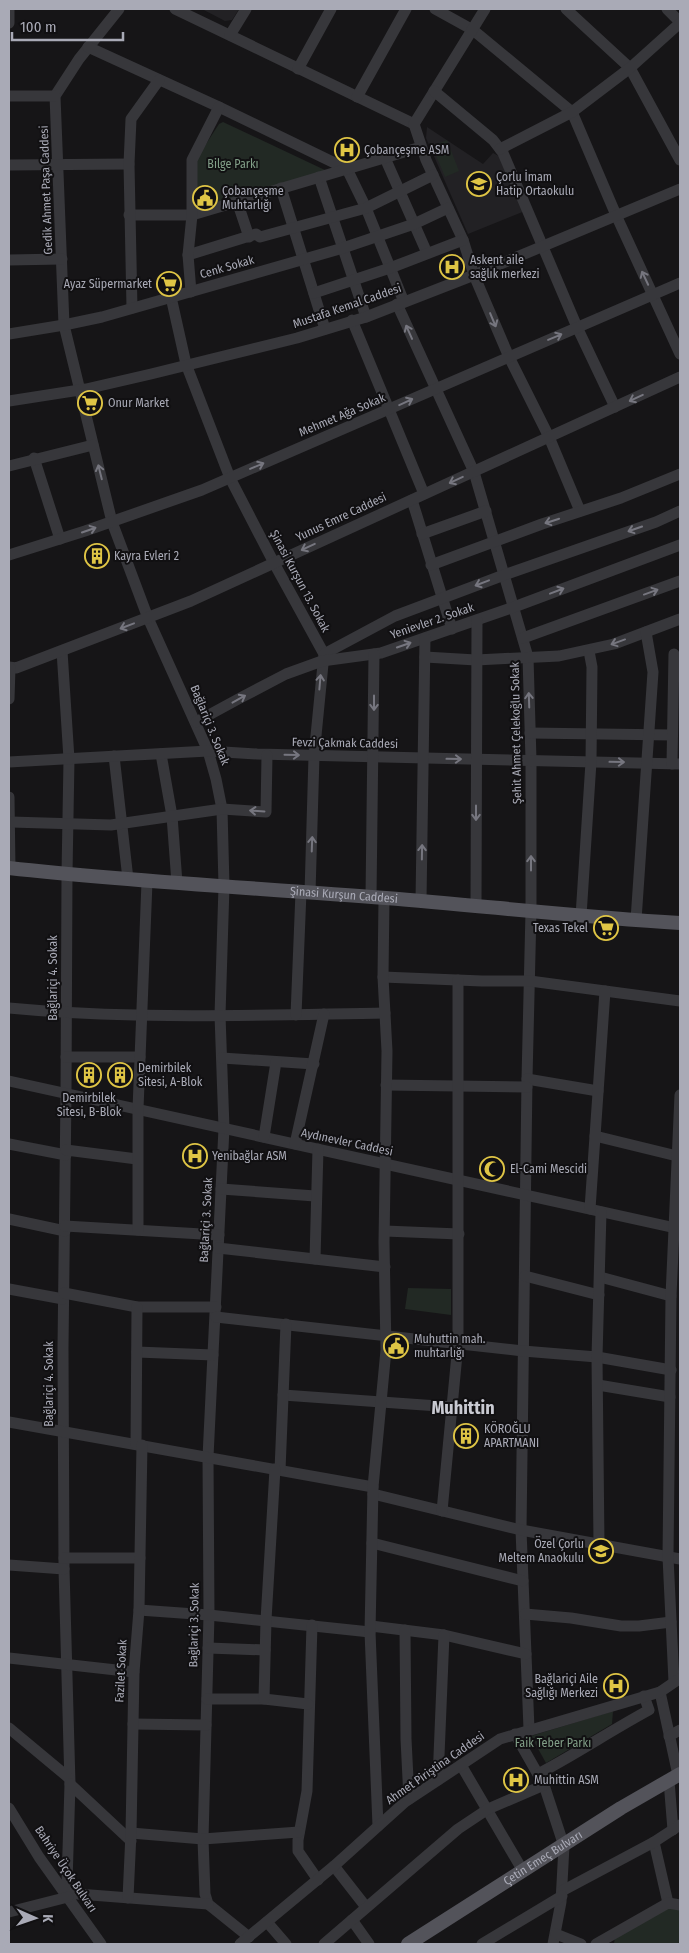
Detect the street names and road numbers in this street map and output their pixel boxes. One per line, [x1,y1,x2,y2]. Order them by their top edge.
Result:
street label: Gedik Ahmet Paşa Caddesi [37,125,55,255]
street label: Cenk Sokak [198,252,256,281]
street label: Mustafa Kemal Caddesi [291,281,403,331]
street label: Mehmet Ağa Sokak [297,390,388,439]
street label: Yunus Emre Caddesi [293,490,389,544]
street label: Şinasi Kurşun 13. Sokak [267,527,333,635]
street label: Yenievler 2. Sokak [388,600,476,642]
street label: Şehit Ahmet Çelekoğlu Sokak [508,661,524,804]
street label: Bağlariçi 3. Sokak [188,683,233,767]
street label: Fevzi Çakmak Caddesi [292,735,398,751]
street label: Şinasi Kurşun Caddesi [289,884,398,906]
street label: Bağlariçi 4. Sokak [46,935,60,1021]
street label: Aydınevler Caddesi [300,1125,394,1159]
street label: Bağlariçi 3. Sokak [197,1177,215,1263]
street label: Bağlariçi 4. Sokak [42,1341,56,1427]
street label: Bağlariçi 3. Sokak [186,1582,202,1668]
street label: Fazilet Sokak [112,1639,130,1703]
street label: Ahmet Piriştina Caddesi [383,1729,487,1807]
street label: Bahriye Üçok Bulvarı [32,1822,102,1915]
street label: Çetin Emeç Bulvarı [501,1828,585,1888]

